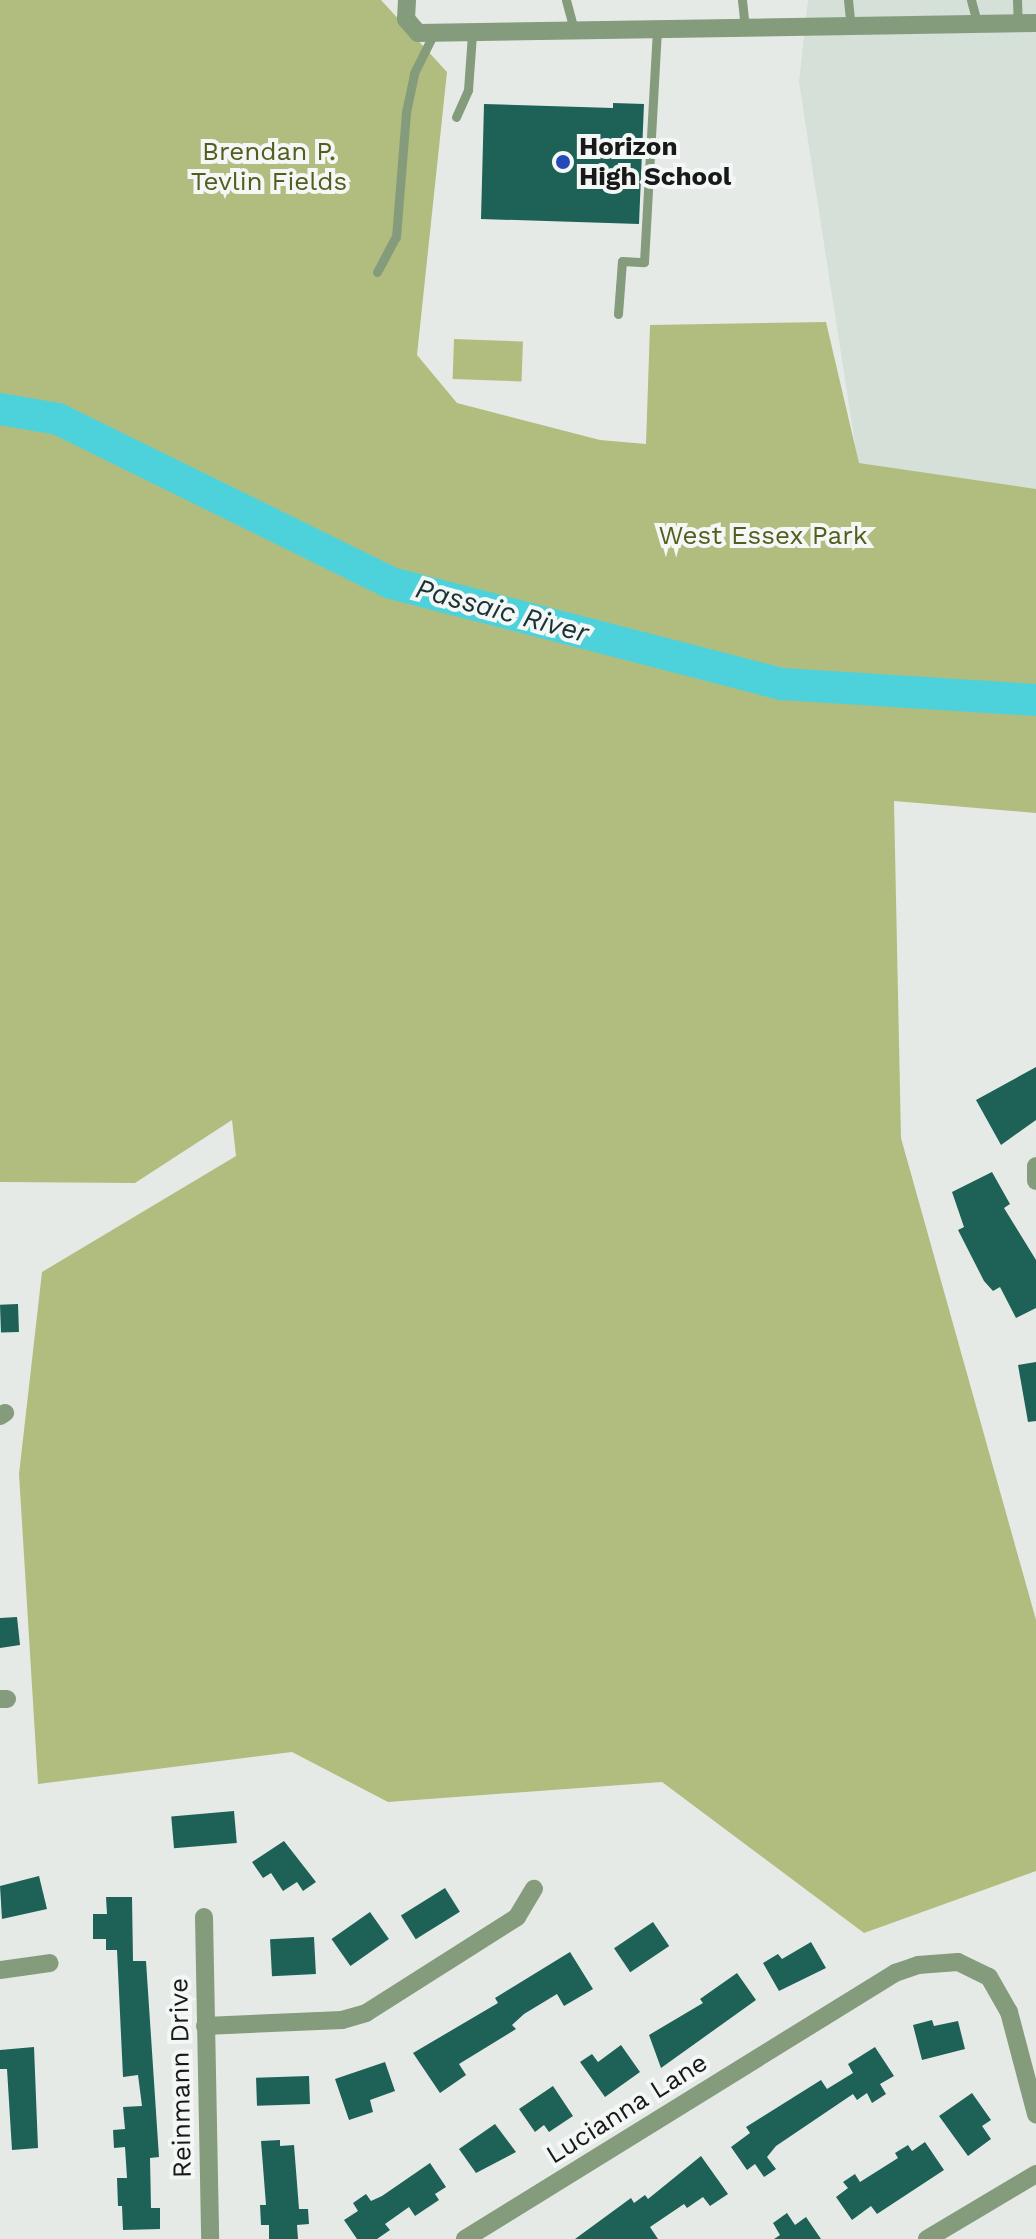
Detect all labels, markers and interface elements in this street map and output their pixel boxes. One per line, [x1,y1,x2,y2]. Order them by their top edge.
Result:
place label: Horizon High School [579,131,731,192]
park label: Brendan P. Tevlin Fields [191,136,347,198]
marker: Horizon High School [554,153,572,171]
park label: West Essex Park [658,520,868,552]
water label: Passaic River [412,572,592,650]
street label: Reinmann Drive [164,1978,198,2178]
street label: Lucianna Lane [540,2047,714,2171]

